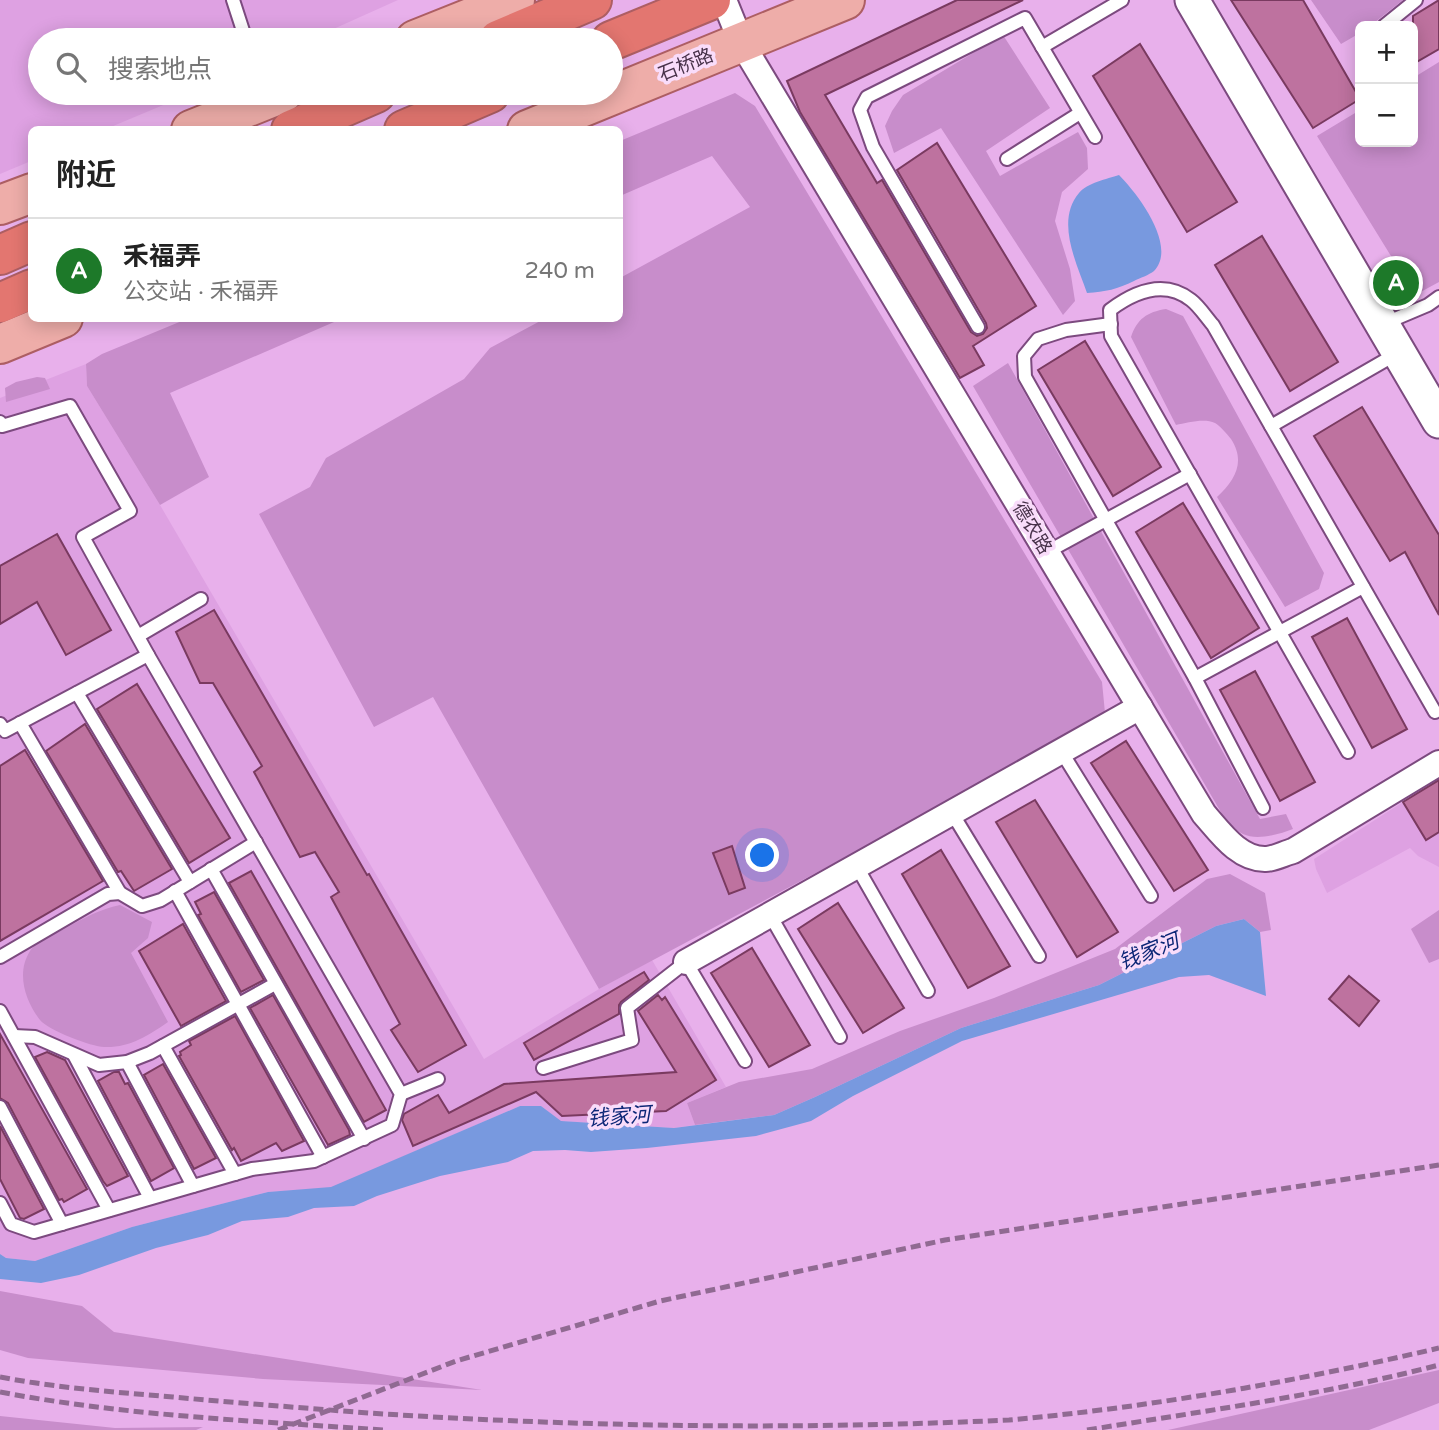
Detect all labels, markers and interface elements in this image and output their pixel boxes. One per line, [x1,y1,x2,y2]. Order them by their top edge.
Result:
map controls [1355,21,1418,147]
button: + [1355,21,1418,84]
search box [28,28,623,105]
street label: 石桥路 [655,44,717,86]
icon: search [52,48,90,86]
text: 搜索地点 [108,54,212,85]
button: − [1355,84,1418,147]
text: 附近 [56,157,116,194]
text: 禾福弄 [123,241,201,272]
text: A [70,257,88,285]
text: 240 m [525,257,595,285]
pin: A [1373,257,1419,309]
text: 公交站 · 禾福弄 [123,278,279,306]
street label: 德农路 [1008,498,1056,558]
your location [745,838,779,872]
water label: 钱家河 [1115,927,1187,975]
water label: 钱家河 [587,1102,655,1132]

